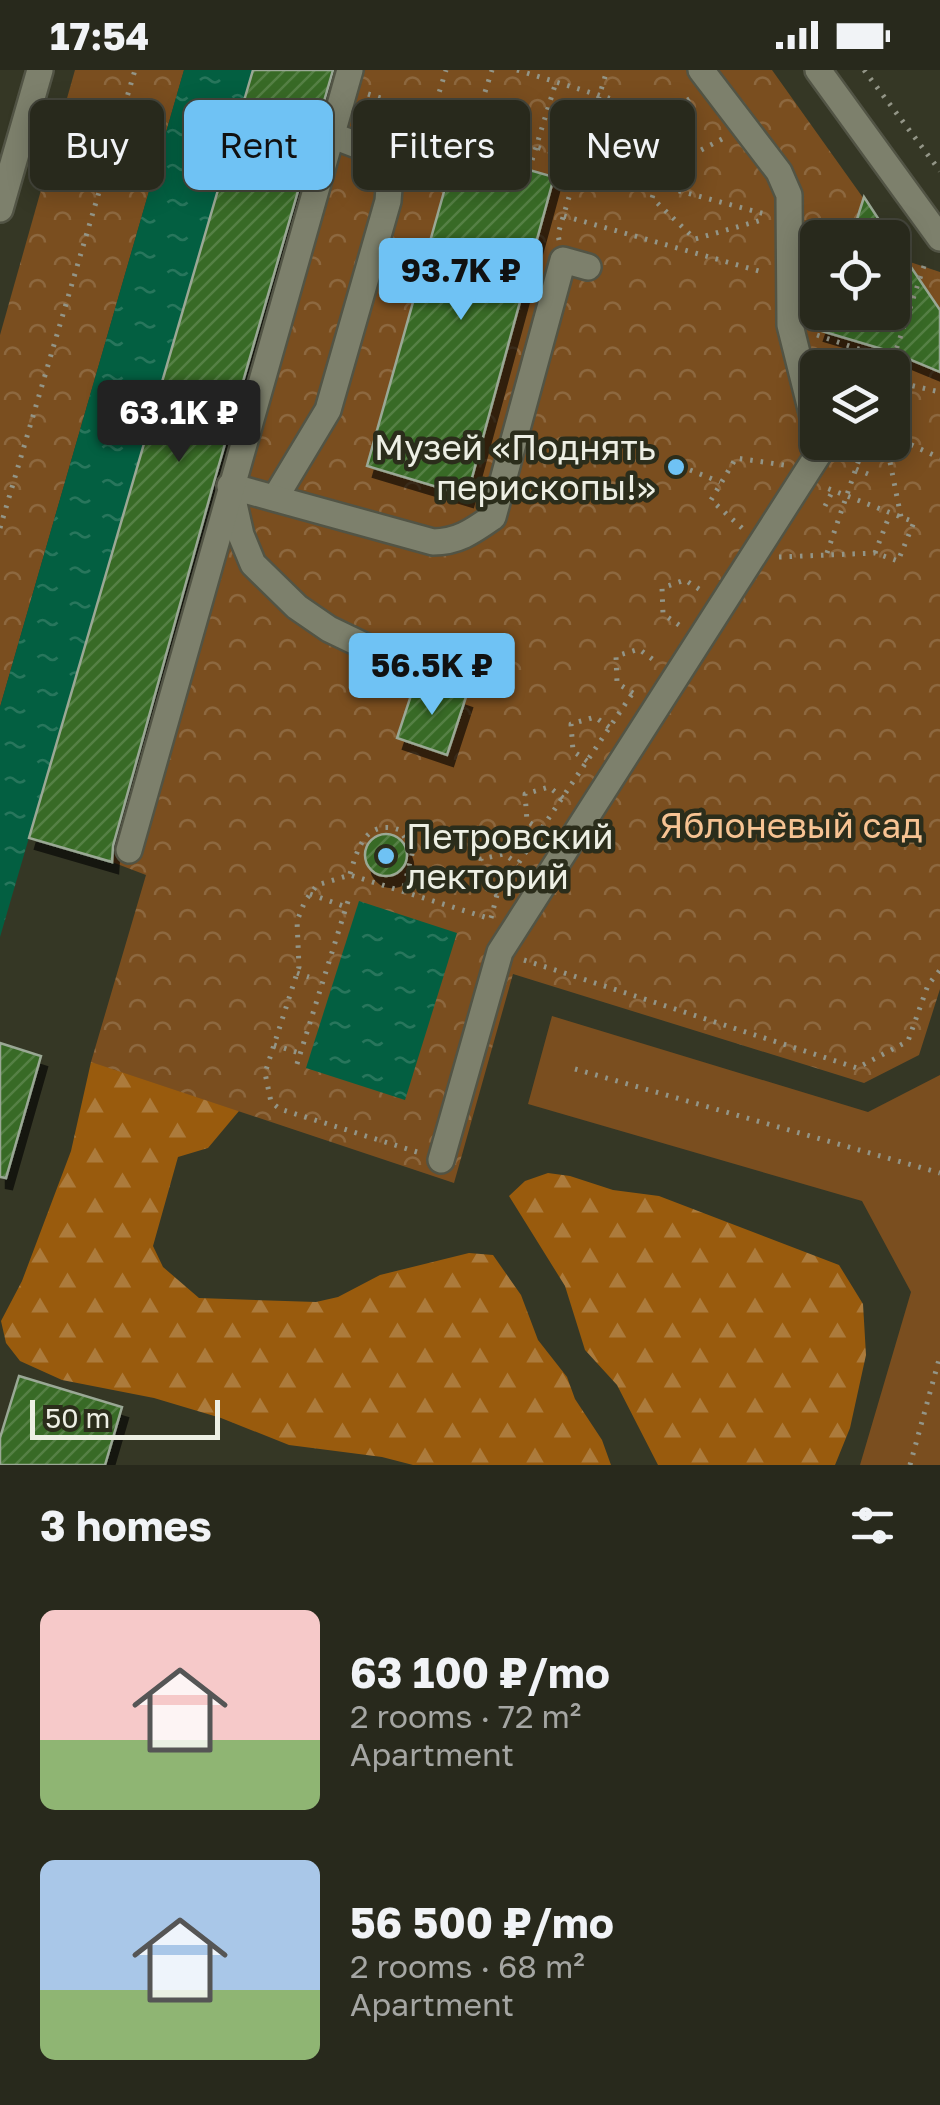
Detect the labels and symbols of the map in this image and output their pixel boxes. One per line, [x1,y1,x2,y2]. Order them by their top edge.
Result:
pin: 93.7K ₽ [369,238,553,323]
pin: 63.1K ₽ [87,380,271,465]
place label: Музей «Поднять перископы!» [374,426,656,508]
marker: Музей «Поднять перископы!» [665,456,687,478]
pin: 56.5K ₽ [340,633,524,718]
park label: Яблоневый сад [659,804,923,846]
place label: Петровский лекторий [406,815,614,897]
marker: Петровский лекторий [375,845,397,867]
scale bar [30,1395,220,1440]

